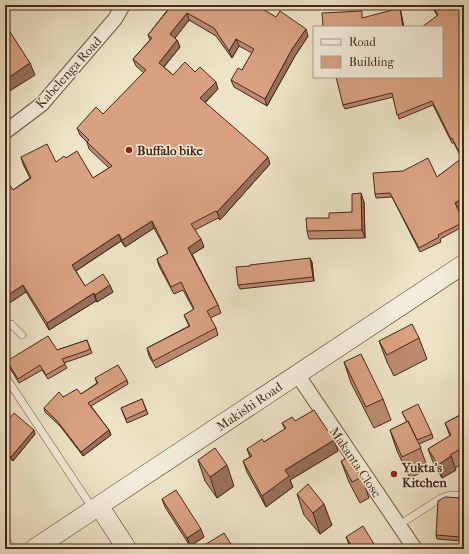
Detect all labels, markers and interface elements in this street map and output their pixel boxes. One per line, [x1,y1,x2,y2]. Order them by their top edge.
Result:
legend [313,26,443,78]
street label: Kabelenga Road [32,33,105,111]
text: Road [349,35,376,49]
text: Building [349,55,394,69]
place label: Buffalo bike [137,143,203,158]
marker: Buffalo bike [124,145,134,155]
street label: Makishi Road [214,378,286,434]
street label: Makanta Close [327,424,385,501]
place label: Yukta's Kitchen [401,460,447,490]
marker: Yukta's Kitchen [389,469,399,479]

